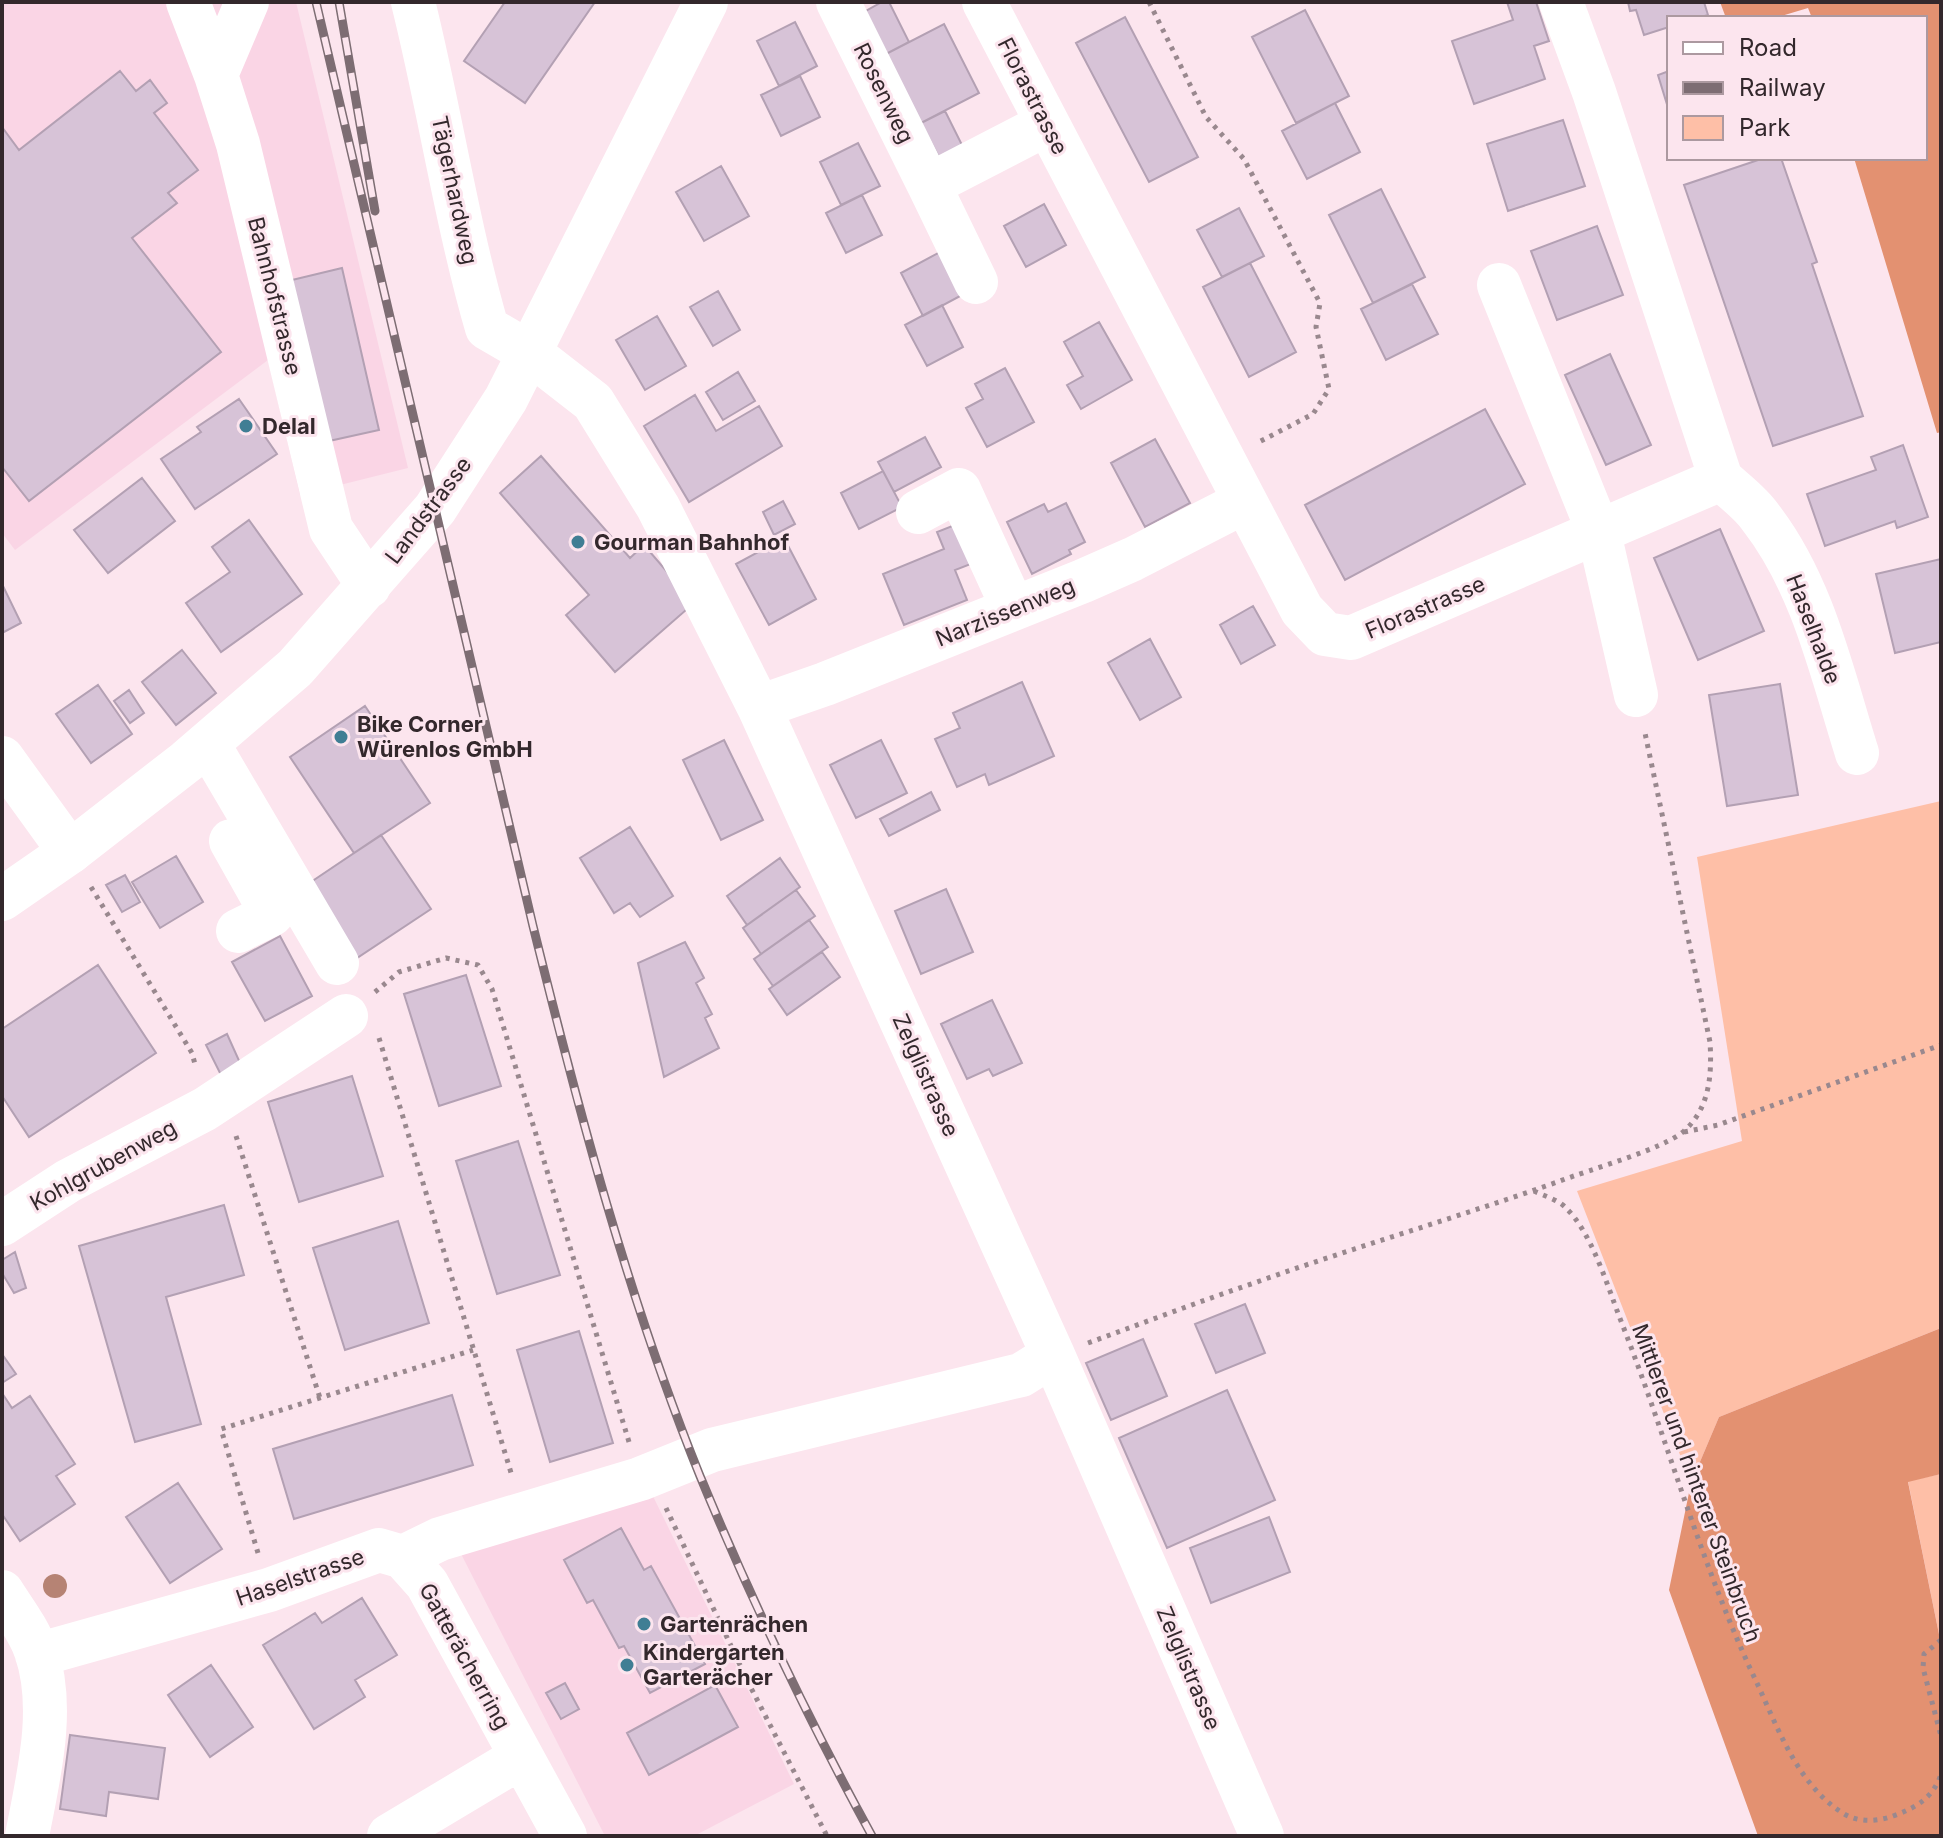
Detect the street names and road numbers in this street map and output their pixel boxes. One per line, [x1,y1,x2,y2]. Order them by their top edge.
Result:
street label: Florastrasse [992,33,1074,159]
street label: Rosenweg [849,39,919,147]
street label: Tägerhardweg [427,113,483,267]
street label: Bahnhofstrasse [243,214,307,378]
street label: Landstrasse [379,452,477,568]
street label: Florastrasse [1361,570,1489,644]
street label: Haselhalde [1781,570,1847,688]
street label: Narzissenweg [932,572,1078,652]
street label: Zelglistrasse [887,1010,965,1140]
street label: Kohlgrubenweg [25,1114,181,1216]
street label: Mittlerer und hinterer Steinbruch [1627,1320,1767,1646]
street label: Haselstrasse [232,1543,368,1611]
street label: Gatterächerring [414,1578,516,1734]
street label: Zelglistrasse [1151,1602,1227,1734]

